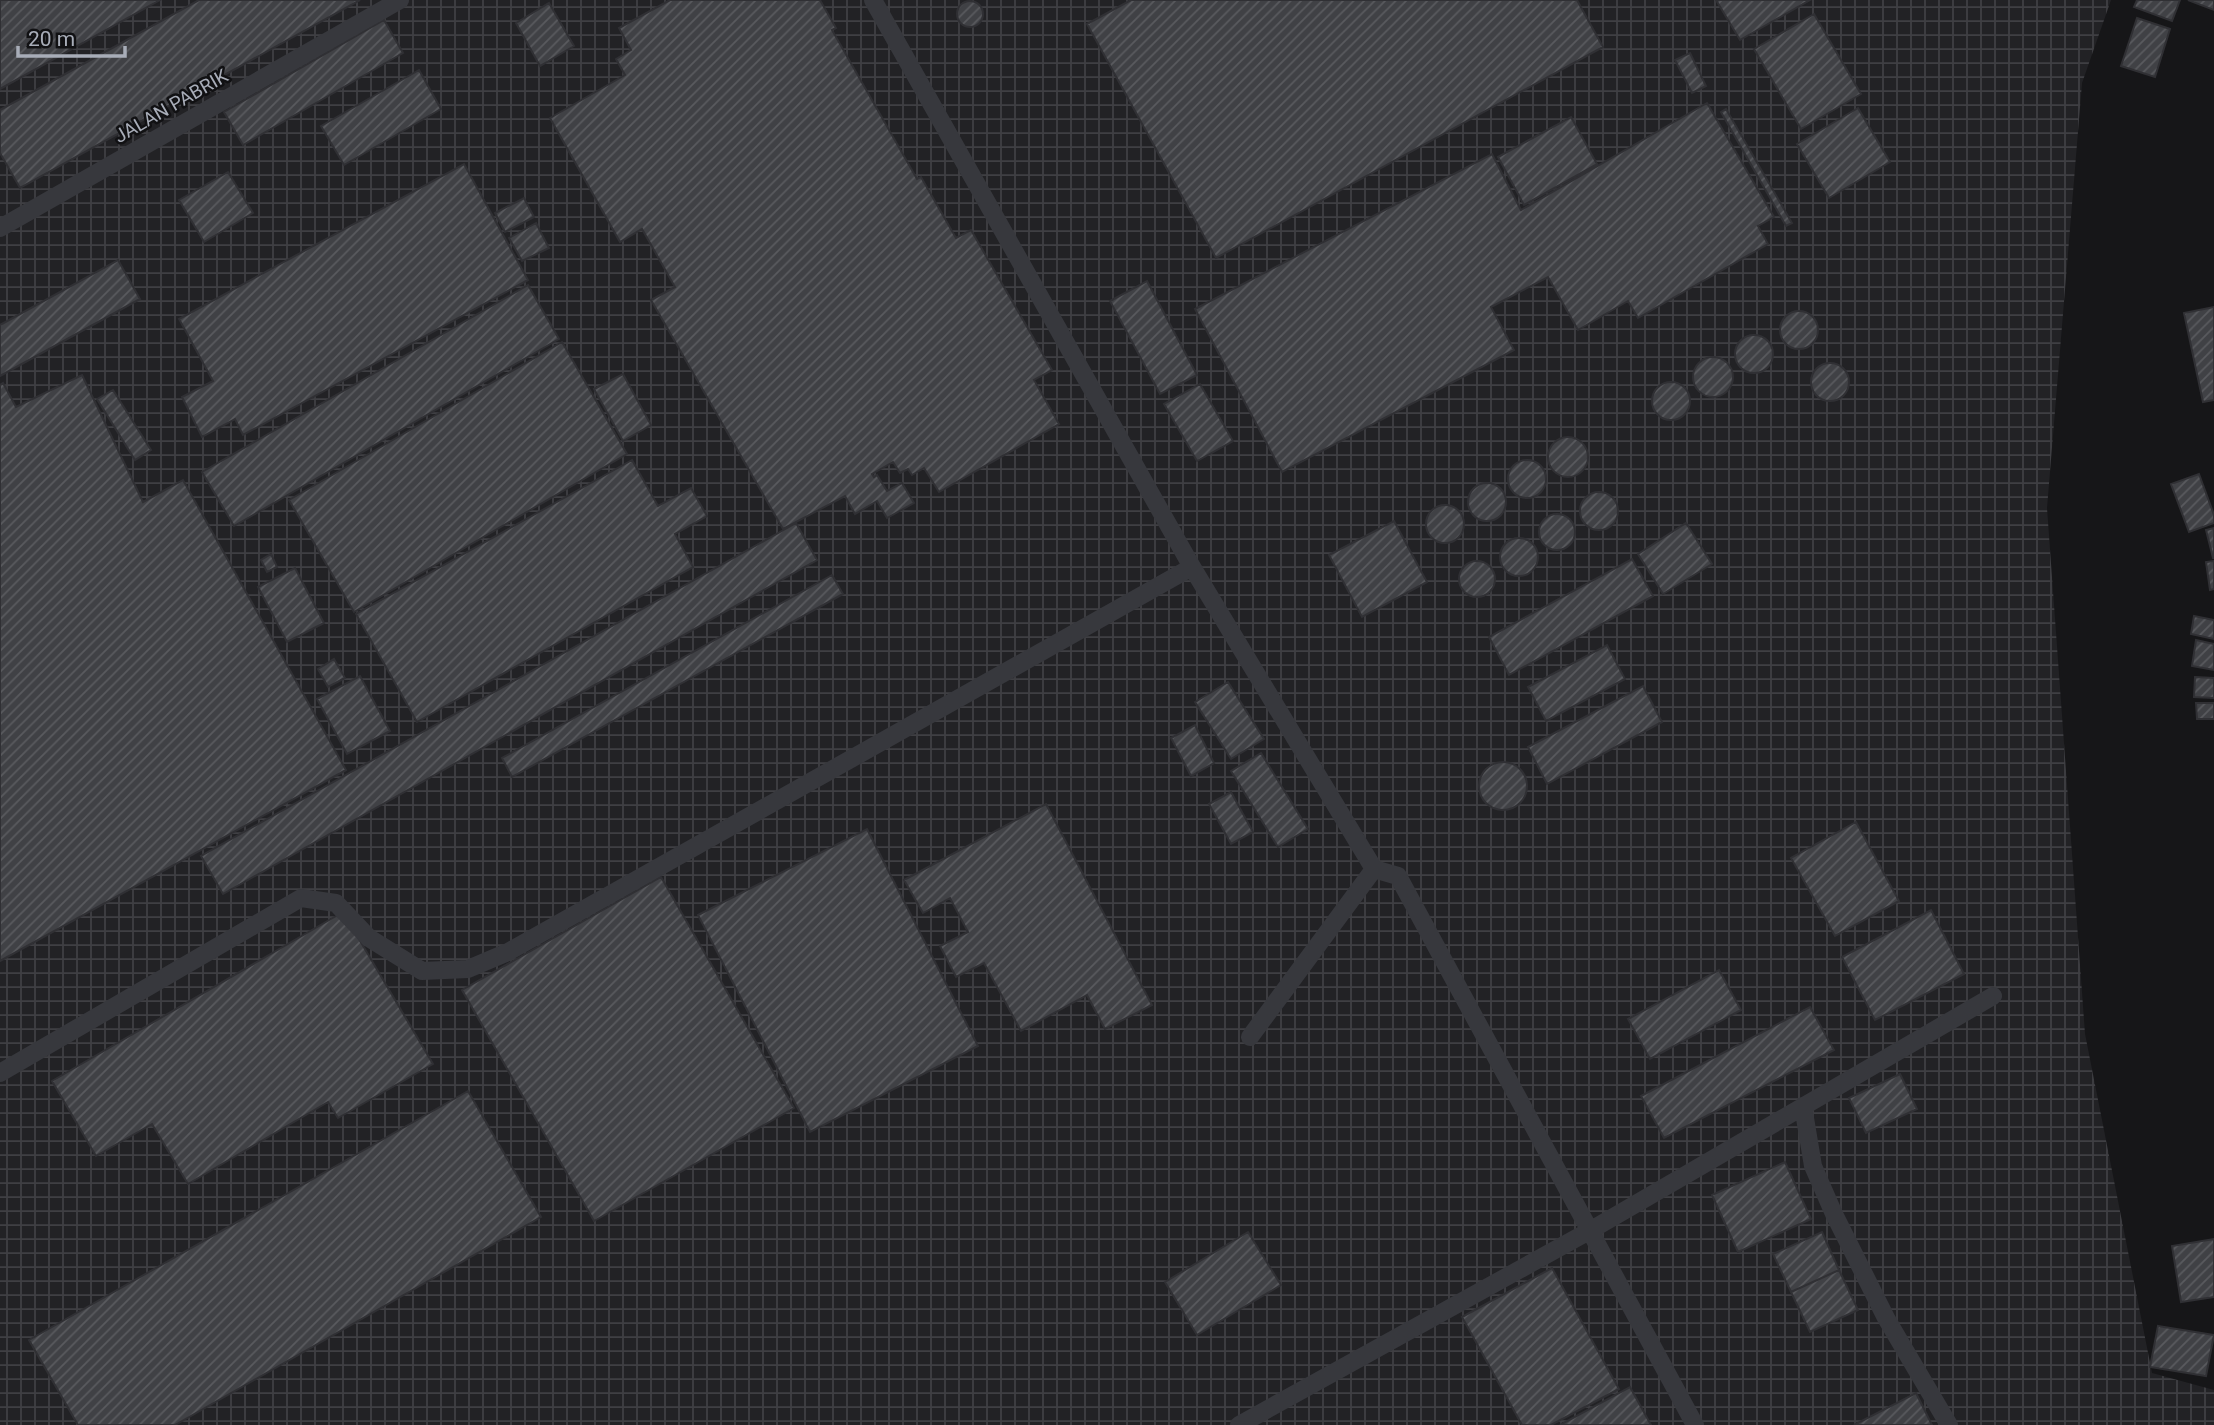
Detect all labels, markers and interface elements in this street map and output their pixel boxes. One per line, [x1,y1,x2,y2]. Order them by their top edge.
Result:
scale bar [18,14,124,58]
text: 20 m [28,27,75,51]
street label: JALAN PABRIK [110,64,232,148]

